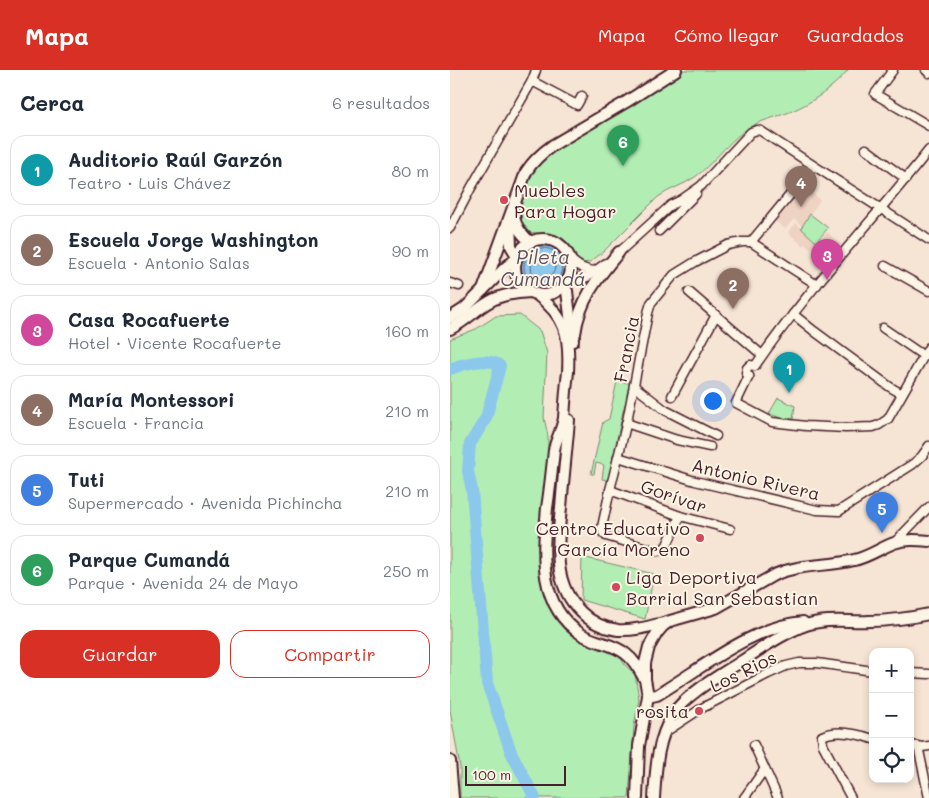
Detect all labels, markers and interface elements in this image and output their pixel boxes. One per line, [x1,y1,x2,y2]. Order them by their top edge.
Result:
text: Mapa [25,20,89,51]
text: Mapa [598,23,646,47]
text: Cómo llegar [674,23,779,47]
text: Guardados [807,23,904,47]
text: Cerca [20,89,85,116]
text: 6 resultados [332,92,430,113]
pin: 6 [607,125,639,166]
text: Auditorio Raúl Garzón [68,147,282,172]
text: 1 [33,160,41,181]
text: 80 m [392,160,429,181]
pin: 4 [785,166,817,207]
text: Teatro · Luis Chávez [68,172,231,193]
place label: Muebles Para Hogar [514,178,616,223]
marker: Muebles Para Hogar [498,194,510,206]
text: Escuela Jorge Washington [68,227,318,252]
pin: 3 [811,239,843,280]
text: 2 [33,240,41,261]
text: 90 m [392,240,429,261]
water label: Pileta Cumandá [500,244,586,291]
text: Escuela · Antonio Salas [68,252,250,273]
pin: 2 [717,268,749,309]
text: Casa Rocafuerte [68,307,230,332]
street label: Francia [608,314,644,384]
text: 3 [32,320,42,341]
text: 160 m [384,320,429,341]
text: Hotel · Vicente Rocafuerte [68,332,281,353]
pin: 1 [773,352,805,393]
text: María Montessori [68,387,235,412]
your location [700,388,726,414]
text: 4 [32,400,42,421]
text: 210 m [385,400,429,421]
text: Escuela · Francia [68,412,204,433]
street label: Antonio Rivera [690,453,822,505]
text: Tuti [68,467,105,492]
street label: Gorívar [638,474,710,518]
text: 5 [32,480,42,501]
text: 210 m [385,480,429,501]
text: Supermercado · Avenida Pichincha [68,492,343,513]
pin: 5 [866,492,898,533]
place label: Centro Educativo García Moreno [536,516,690,561]
marker: Centro Educativo García Moreno [694,532,706,544]
text: Parque Cumandá [68,547,230,572]
text: 6 [32,560,42,581]
text: 250 m [383,560,429,581]
place label: Liga Deportiva Barrial San Sebastian [626,565,818,610]
text: Parque · Avenida 24 de Mayo [68,572,298,593]
marker: Liga Deportiva Barrial San Sebastian [610,581,622,593]
button: Guardar [20,630,220,678]
button: Compartir [230,630,430,678]
street label: Los Rios [706,645,780,697]
map controls [869,648,914,783]
button: + [869,648,914,693]
button: − [869,693,914,738]
place label: rosita [636,699,689,723]
marker: rosita [693,705,705,717]
button: locate [869,738,914,783]
scale bar [465,763,566,786]
text: 100 m [472,765,511,784]

